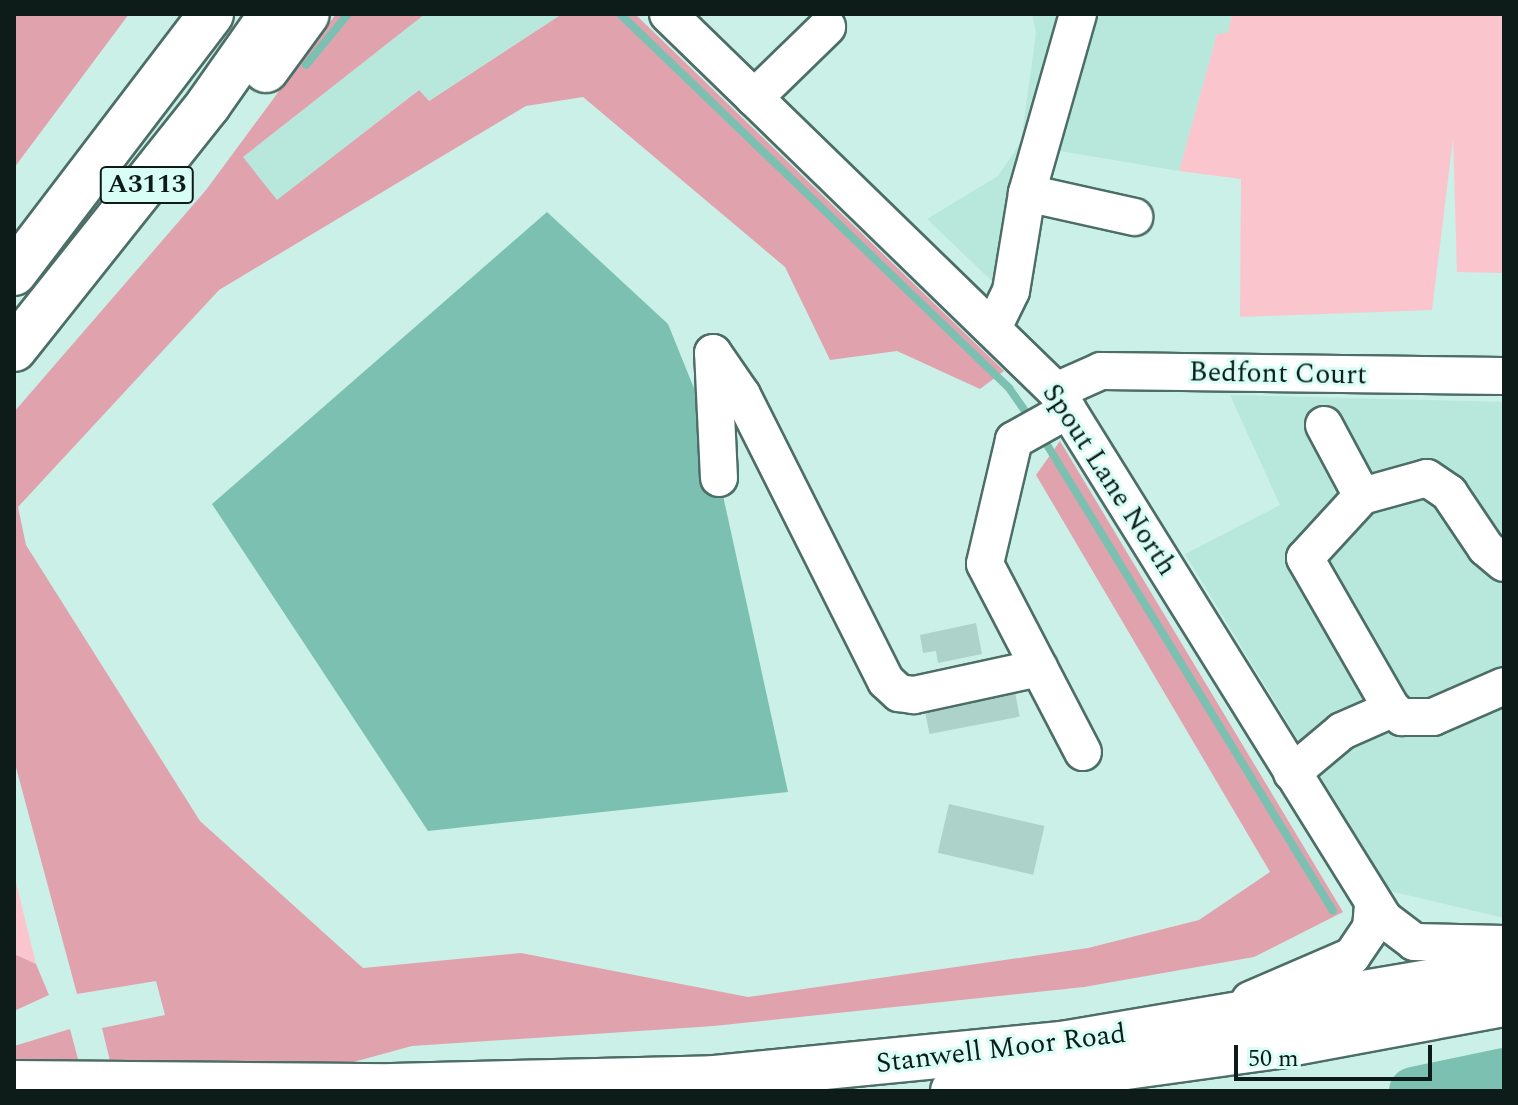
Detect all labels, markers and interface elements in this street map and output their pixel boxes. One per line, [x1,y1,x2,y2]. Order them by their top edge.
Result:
road number: A3113 [99,163,195,207]
street label: Bedfont Court [1189,356,1367,392]
street label: Spout Lane North [1035,378,1183,582]
street label: Stanwell Moor Road [874,1017,1128,1081]
scale bar [1238,1029,1436,1079]
text: 50 m [1248,1041,1299,1077]

